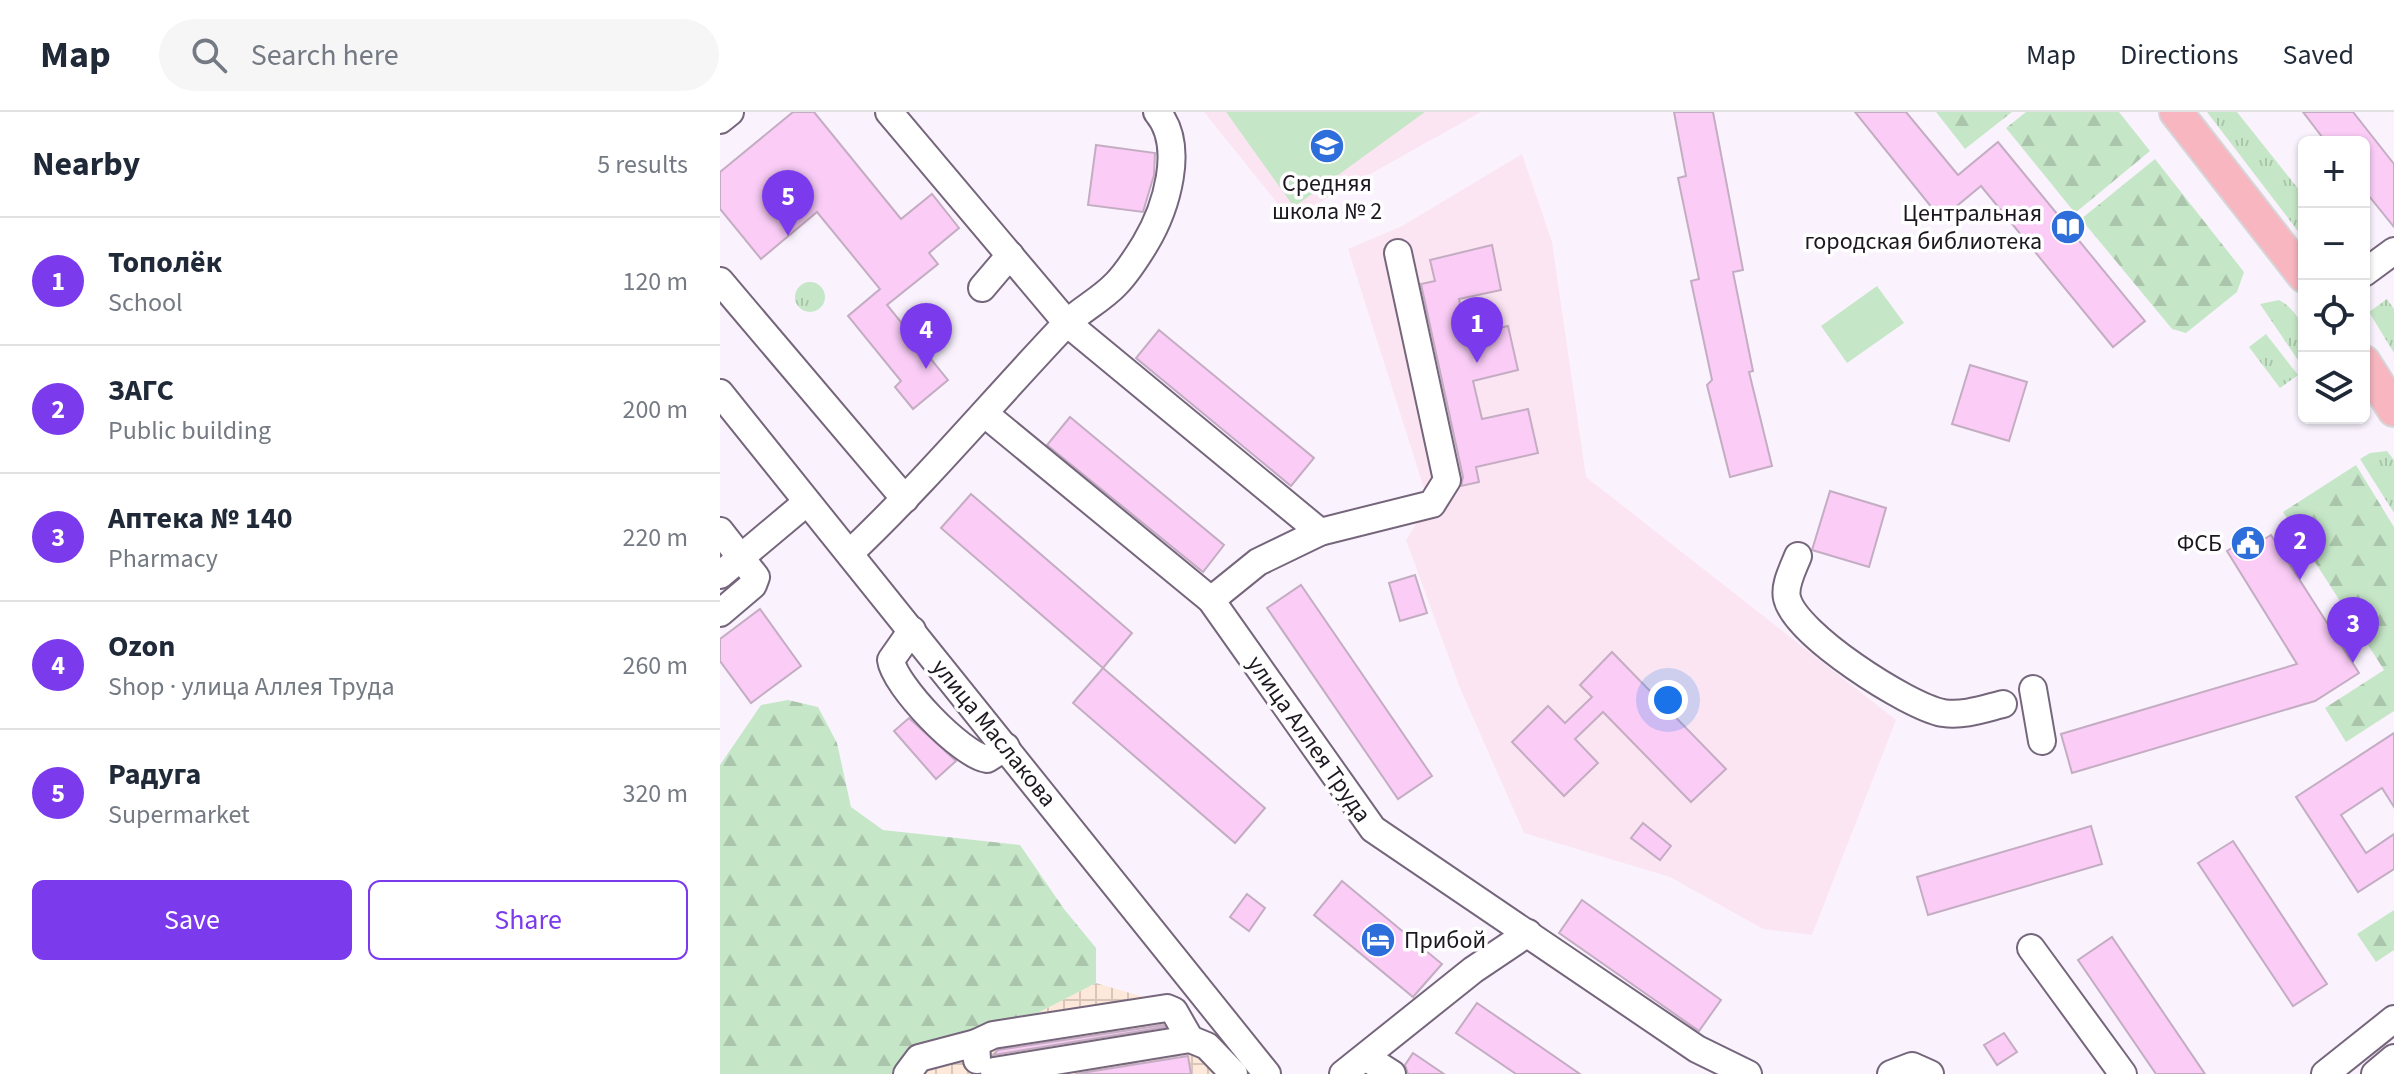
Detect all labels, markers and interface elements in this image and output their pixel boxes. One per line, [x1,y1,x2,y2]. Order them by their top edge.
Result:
search box [159,19,719,91]
text: Map [40,28,111,82]
icon: search [187,33,231,77]
text: Search here [251,34,399,77]
text: Map [2026,35,2076,75]
text: Directions [2120,35,2239,75]
text: Saved [2283,35,2354,75]
school or university icon: Средняя школа № 2 [1308,127,1346,165]
map controls [2298,136,2370,424]
button: + [2298,136,2370,208]
text: Nearby [32,140,140,189]
text: 5 results [597,146,688,183]
place label: Средняя школа № 2 [1272,166,1382,229]
pin: 5 [762,170,814,236]
place label: Центральная городская библиотека [1805,196,2042,259]
library icon: Центральная городская библиотека [2049,208,2087,246]
button: − [2298,208,2370,280]
text: Тополёк [108,241,222,284]
text: 1 [51,263,65,300]
text: 120 m [622,263,688,300]
button: locate [2298,280,2370,352]
text: School [108,284,183,321]
pin: 1 [1451,297,1503,363]
pin: 4 [900,303,952,369]
button: layers [2298,352,2370,424]
text: ЗАГС [108,369,174,412]
text: 2 [51,391,65,428]
text: 200 m [622,391,688,428]
text: Public building [108,412,271,449]
text: Аптека № 140 [108,497,293,540]
pin: 2 [2274,514,2326,580]
text: 3 [51,519,65,556]
text: 220 m [622,519,688,556]
public building icon: ФСБ [2229,524,2267,562]
place label: ФСБ [2177,526,2222,561]
text: Pharmacy [108,540,218,577]
pin: 3 [2327,597,2379,663]
text: Ozon [108,625,175,668]
text: 4 [51,647,65,684]
text: 260 m [622,647,688,684]
street label: улица Аллея Труда [1238,648,1380,830]
street label: улица Маслакова [923,651,1065,815]
text: Shop · улица Аллея Труда [108,668,395,705]
your location [1648,680,1688,720]
text: Радуга [108,753,201,796]
text: 5 [51,775,65,812]
text: 320 m [622,775,688,812]
text: Supermarket [108,796,250,833]
button: Save [32,880,352,960]
button: Share [368,880,688,960]
hotel icon: Прибой [1359,921,1397,959]
place label: Прибой [1404,923,1486,958]

